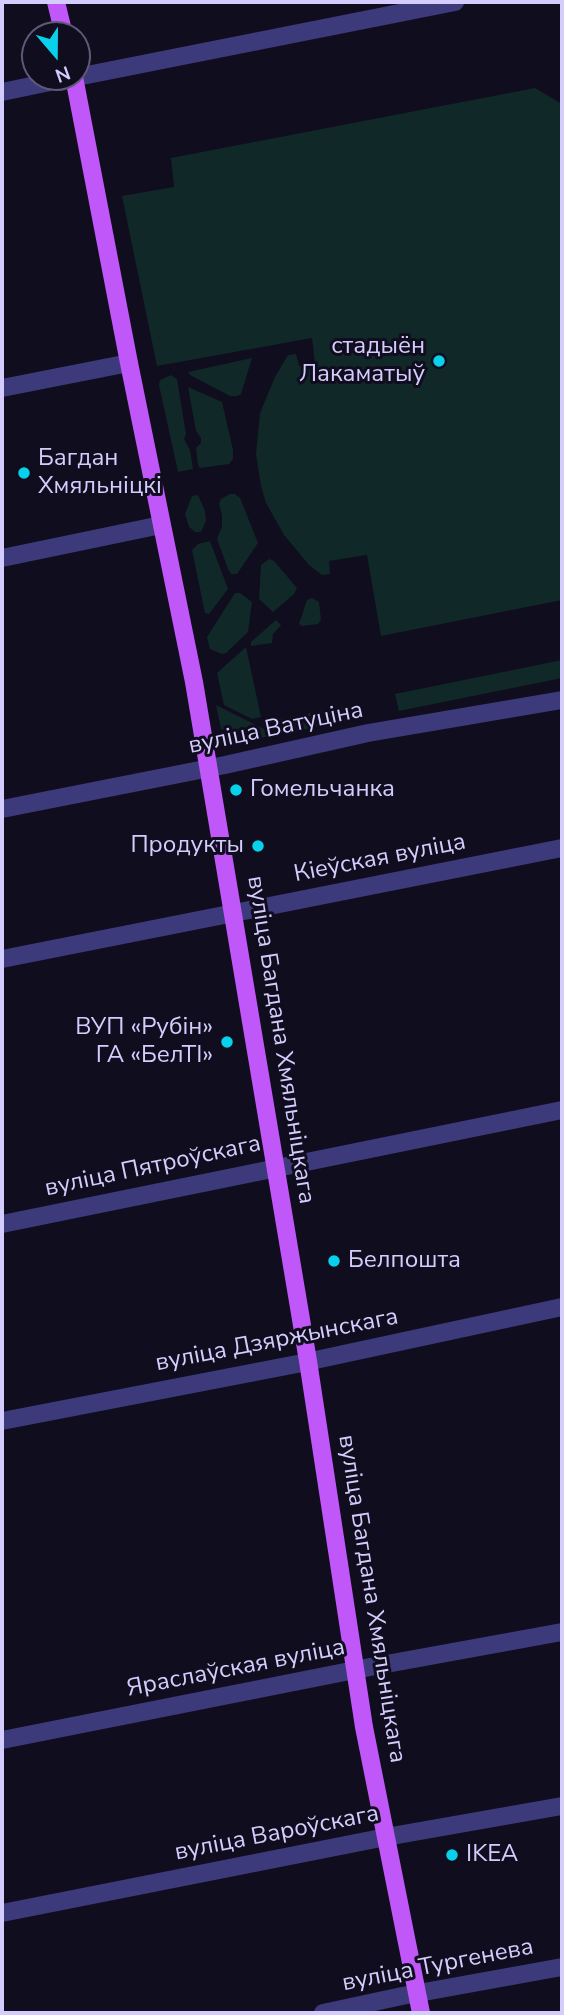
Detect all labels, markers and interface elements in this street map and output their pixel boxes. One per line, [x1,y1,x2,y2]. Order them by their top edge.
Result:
north arrow [21,21,91,91]
text: N [51,59,74,89]
place label: стадыён Лакаматыў [299,333,425,389]
marker: стадыён Лакаматыў [431,353,447,369]
place label: Багдан Хмяльніцкі [38,445,162,501]
marker: Багдан Хмяльніцкі [16,465,32,481]
street label: вуліца Ватуціна [186,696,366,762]
place label: Гомельчанка [250,776,395,804]
marker: Гомельчанка [228,782,244,798]
street label: Кіеўская вуліца [292,828,468,890]
place label: Продукты [130,832,244,860]
marker: Продукты [250,838,266,854]
street label: вуліца Багдана Хмяльніцкага [240,874,320,1206]
place label: ВУП «Рубін» ГА «БелТІ» [75,1014,213,1070]
marker: ВУП «Рубін» ГА «БелТІ» [219,1034,235,1050]
street label: вуліца Пятроўскага [42,1130,264,1204]
place label: Белпошта [348,1247,461,1275]
marker: Белпошта [326,1253,342,1269]
street label: вуліца Дзяржынскага [153,1303,401,1379]
street label: вуліца Багдана Хмяльніцкага [331,1433,411,1765]
street label: Яраслаўская вуліца [124,1634,348,1704]
street label: вуліца Вароўскага [172,1800,382,1868]
place label: IKEA [466,1841,518,1869]
marker: IKEA [444,1847,460,1863]
street label: вуліца Тургенева [340,1933,536,1999]

